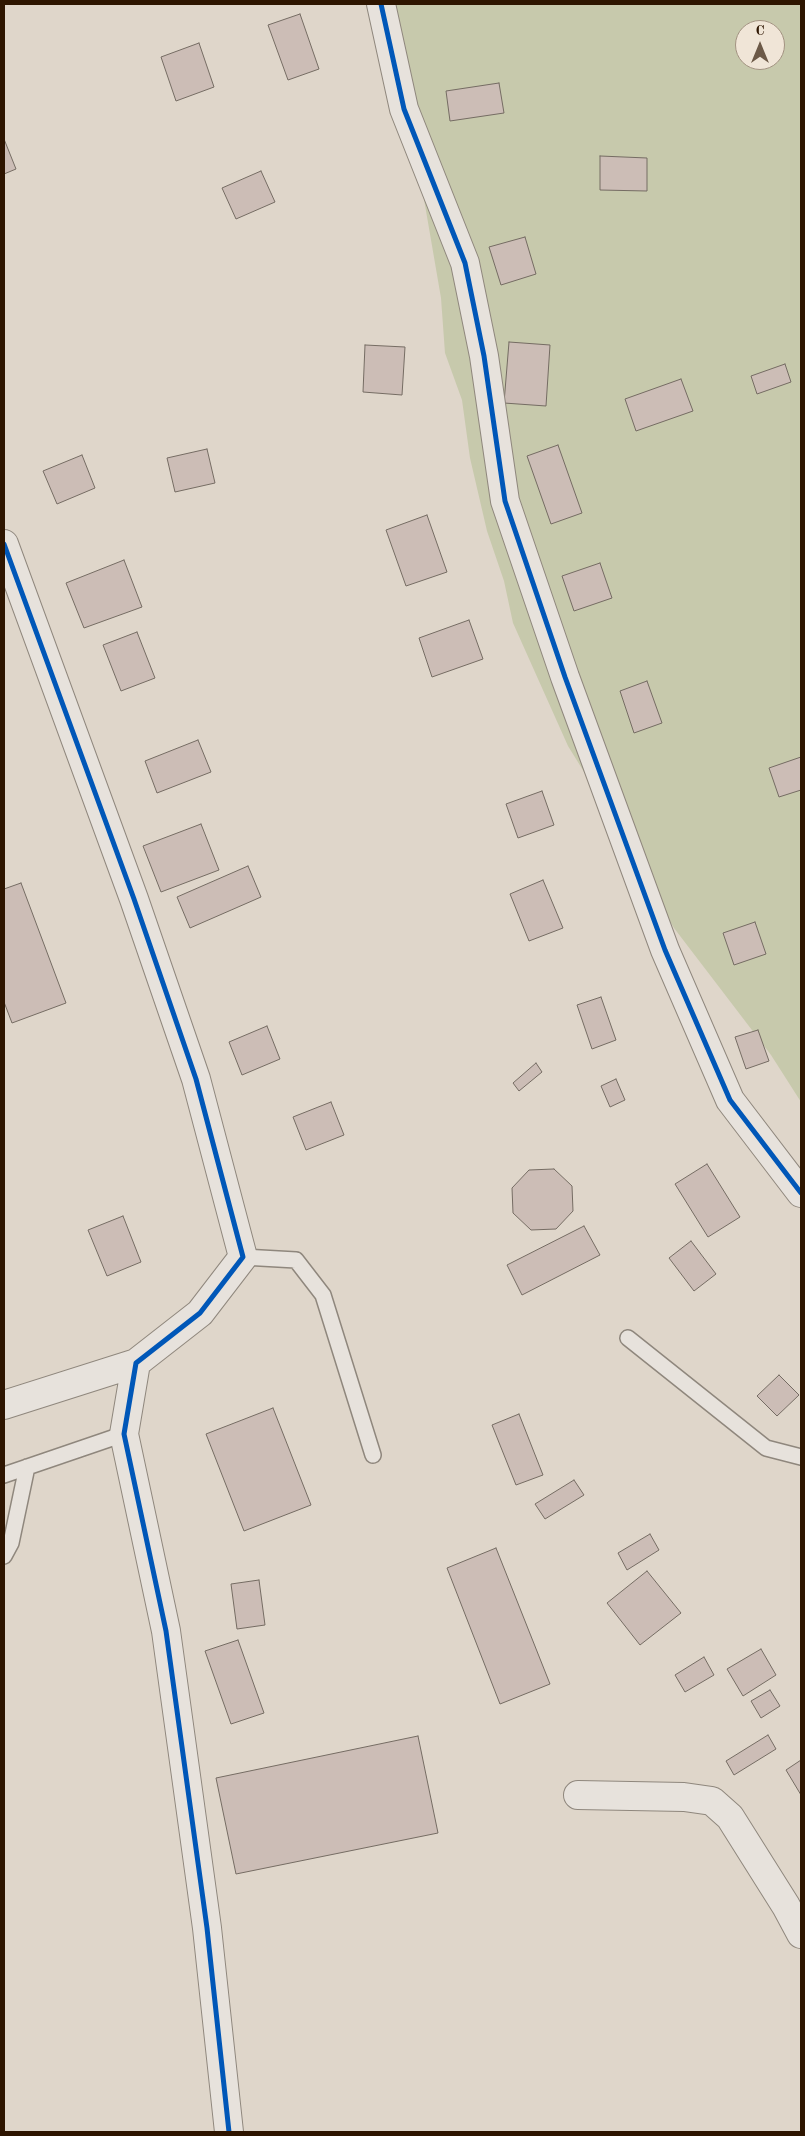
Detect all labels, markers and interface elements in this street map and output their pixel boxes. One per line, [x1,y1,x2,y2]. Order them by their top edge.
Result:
north arrow [735,20,785,70]
text: С [755,24,765,38]

